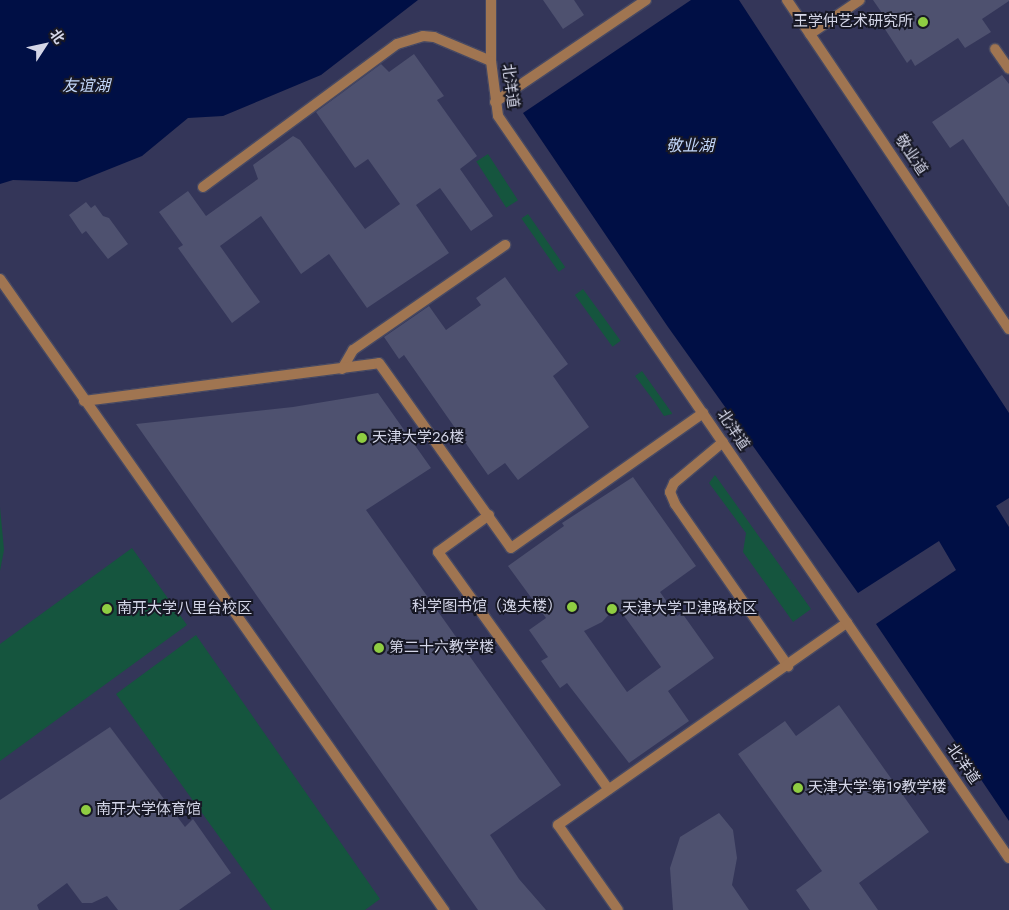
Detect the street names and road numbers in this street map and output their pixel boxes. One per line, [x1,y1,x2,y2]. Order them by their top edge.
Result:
street label: 北洋道 [498,62,522,110]
street label: 敬业道 [891,131,931,179]
street label: 北洋道 [713,406,753,454]
street label: 北洋道 [943,740,983,788]

